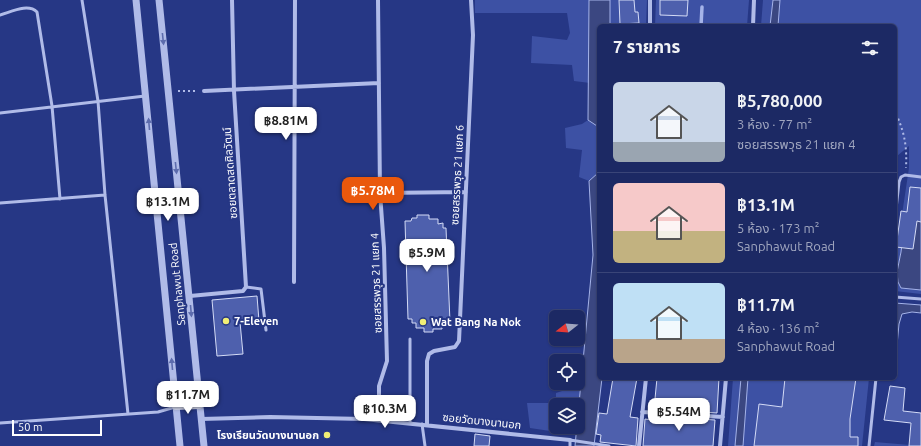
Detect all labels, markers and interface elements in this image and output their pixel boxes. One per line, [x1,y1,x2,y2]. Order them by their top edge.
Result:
one-way arrow [160,33,167,45]
text: 7 รายการ [613,37,680,56]
icon: filters [859,37,881,59]
text: ฿5,780,000 [737,91,822,110]
icon: home [645,98,693,146]
pin: ฿8.81M [253,107,319,141]
text: ฿8.81M [264,113,308,127]
text: 3 ห้อง · 77 m² [737,117,812,131]
one-way arrow [145,118,152,130]
street label: ซอยสรรพวุธ 21 แยก 6 [448,125,467,225]
street label: ซอยตลาดสดศิลวัฒน์ [221,127,239,219]
text: ซอยสรรพวุธ 21 แยก 4 [737,137,855,151]
one-way arrow [173,162,180,174]
pin: ฿5.78M [340,177,406,211]
text: ฿5.78M [351,183,395,197]
pin: ฿13.1M [135,188,201,222]
text: ฿13.1M [146,194,190,208]
text: ฿13.1M [737,195,795,214]
icon: home [645,199,693,247]
text: 5 ห้อง · 173 m² [737,221,819,235]
street label: ซอยสรรพวุธ 21 แยก 4 [368,233,385,333]
pin: ฿5.9M [399,239,455,273]
text: Sanphawut Road [737,239,835,253]
street label: Sanphawut Road [167,242,187,326]
text: ฿5.9M [409,245,446,259]
text: ฿11.7M [737,295,795,314]
icon: home [645,299,693,347]
one-way arrow [188,305,194,317]
north arrow [549,310,585,346]
map controls [549,310,585,434]
place label: 7-Eleven [234,315,279,327]
marker: 7-Eleven [221,316,231,326]
place label: Wat Bang Na Nok [431,316,522,328]
marker: Wat Bang Na Nok [418,317,428,327]
text: 4 ห้อง · 136 m² [737,321,819,335]
text: Sanphawut Road [737,339,835,353]
button: locate [549,354,585,390]
one-way arrow [169,358,175,371]
pin: ฿11.7M [155,381,221,415]
text: ฿11.7M [166,387,210,401]
pin: ฿10.3M [352,395,418,429]
button: layers [549,398,585,434]
pin: ฿5.54M [646,398,712,432]
text: ฿10.3M [363,401,407,415]
text: ฿5.54M [657,404,701,418]
street label: ซอยวัดบางนานอก [442,411,522,431]
scale bar [12,418,102,437]
text: 50 m [18,421,42,433]
place label: โรงเรียนวัดบางนานอก [217,429,319,441]
marker: โรงเรียนวัดบางนานอก [322,430,332,440]

